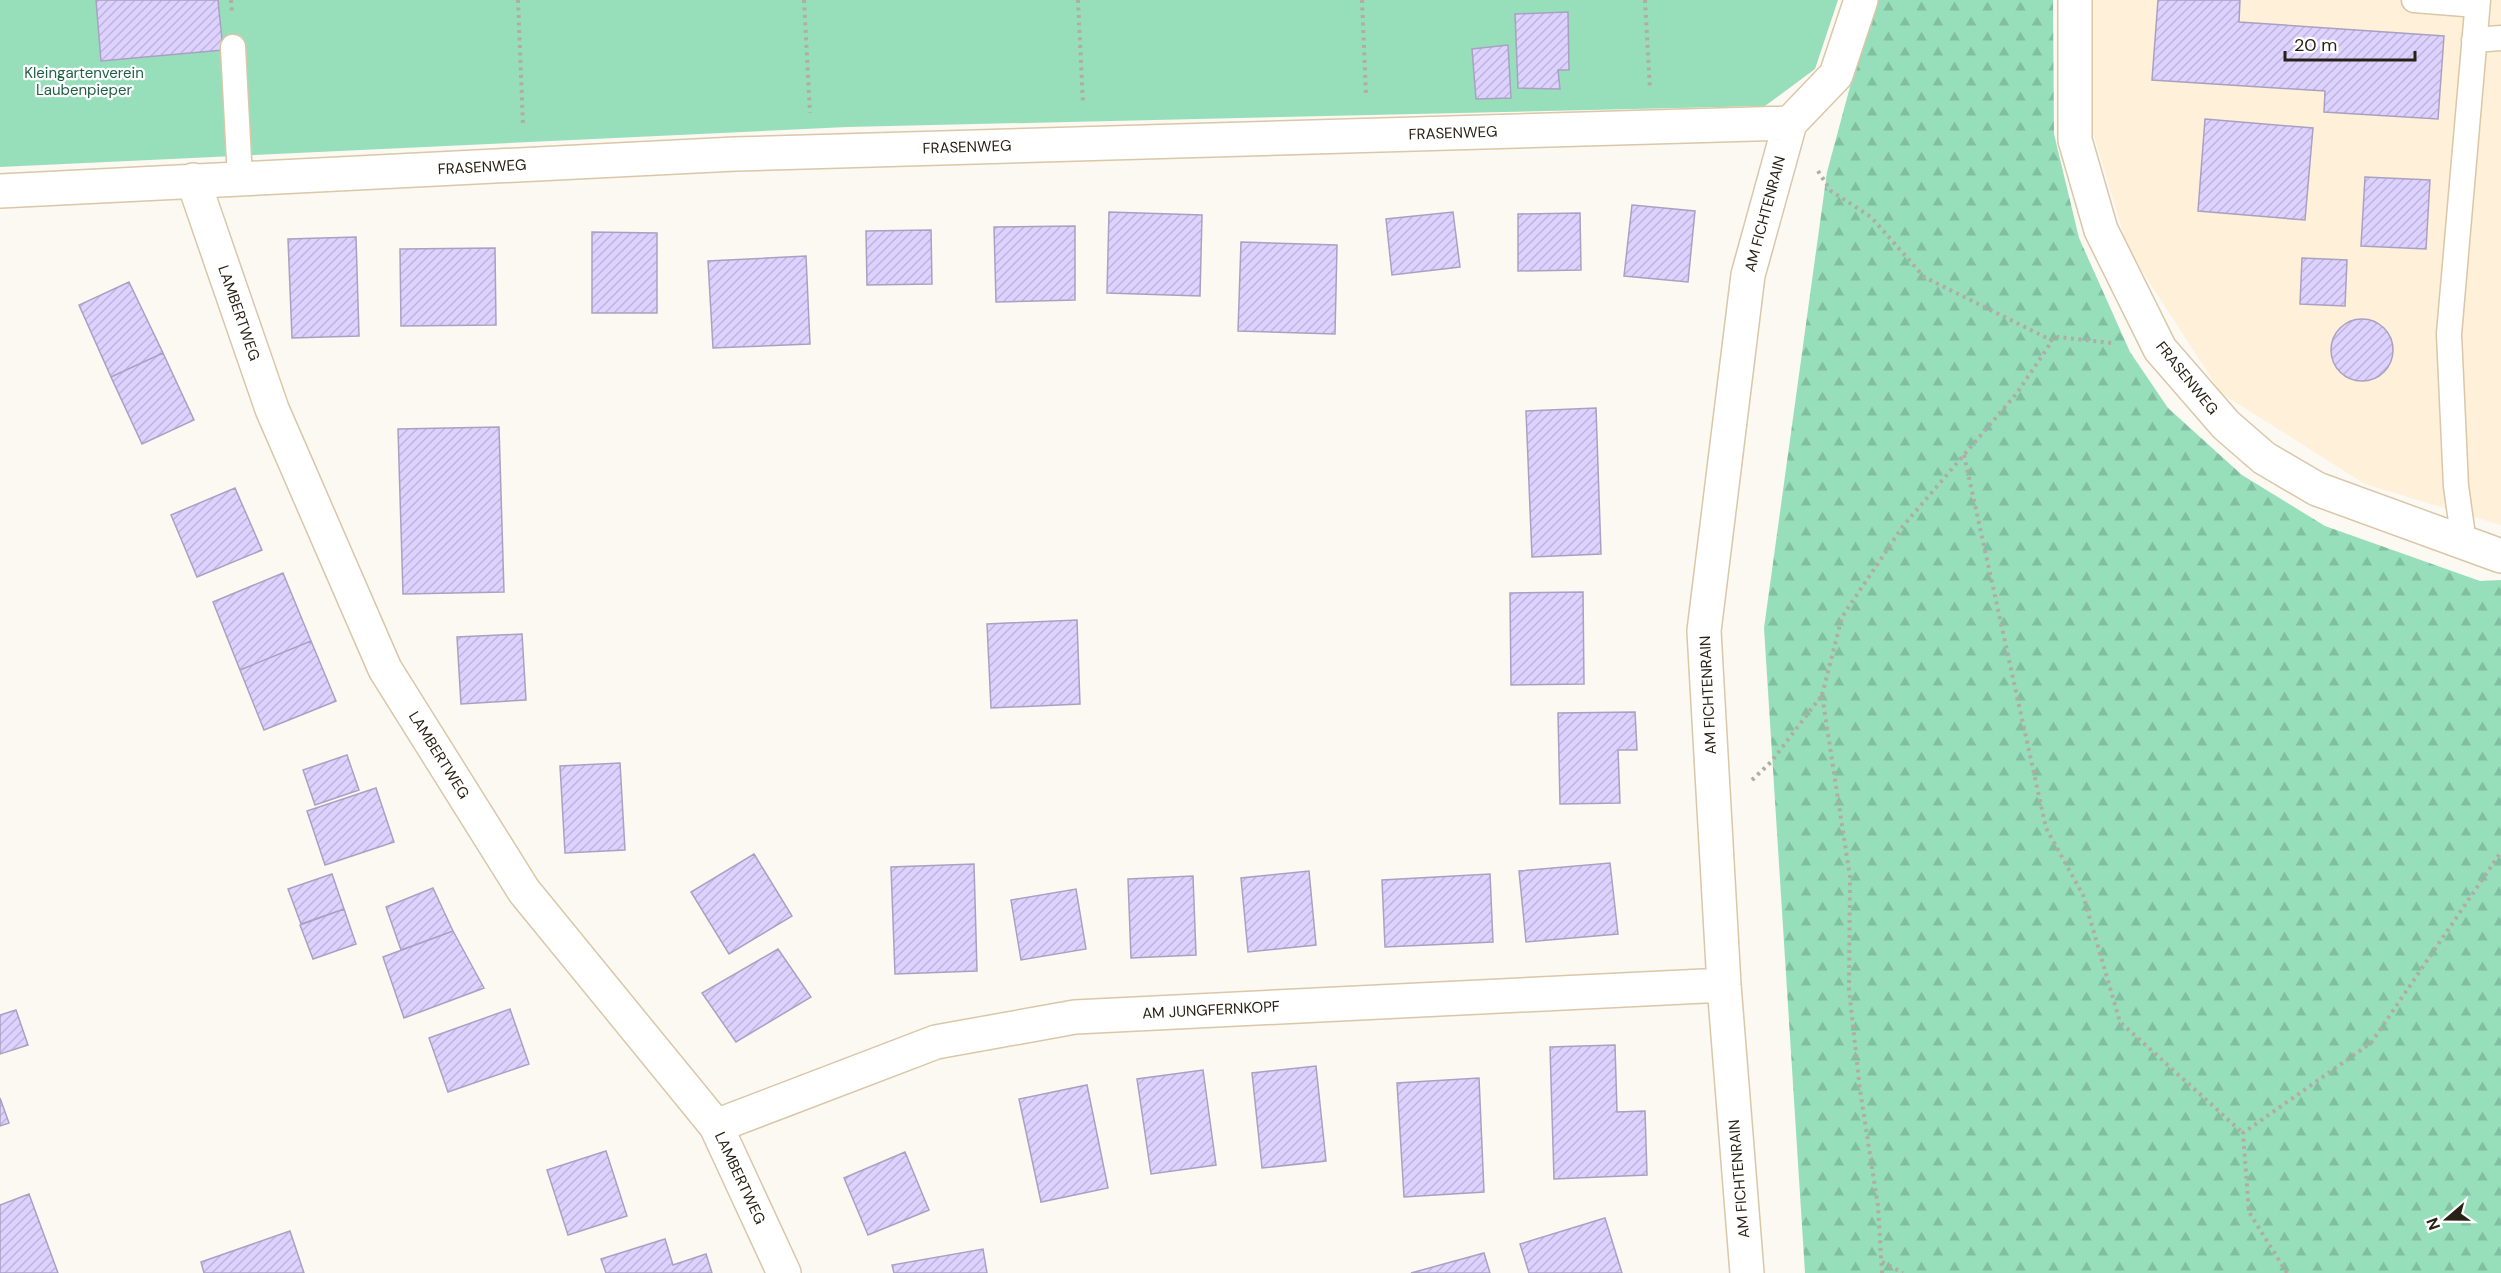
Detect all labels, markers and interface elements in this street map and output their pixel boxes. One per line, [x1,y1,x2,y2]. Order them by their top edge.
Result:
scale bar [2285,24,2416,62]
text: 20 m [2294,33,2337,57]
park label: Kleingartenverein Laubenpieper [24,63,144,100]
street label: FRASENWEG [1408,121,1498,145]
street label: FRASENWEG [922,135,1012,159]
street label: AM FICHTENRAIN [1740,154,1790,274]
street label: FRASENWEG [437,155,527,179]
street label: LAMBERTWEG [213,263,265,363]
street label: FRASENWEG [2151,337,2223,419]
street label: AM FICHTENRAIN [1695,635,1721,755]
street label: LAMBERTWEG [404,707,474,803]
street label: AM JUNGFERNKOPF [1142,996,1280,1024]
street label: AM FICHTENRAIN [1724,1119,1754,1239]
street label: LAMBERTWEG [710,1129,770,1227]
north arrow [2417,1189,2477,1249]
text: N [2422,1215,2445,1233]

